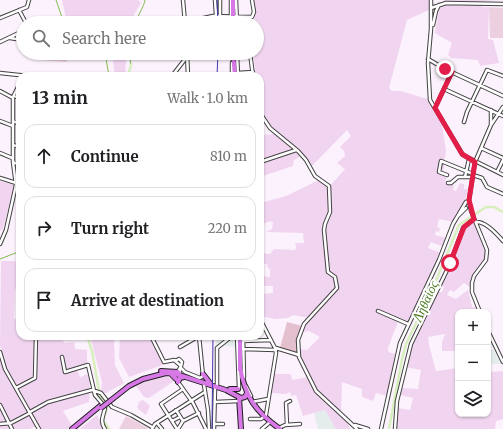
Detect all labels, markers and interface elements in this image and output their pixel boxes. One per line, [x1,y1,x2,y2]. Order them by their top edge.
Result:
search box [16,16,264,60]
icon: search [30,27,52,49]
text: Search here [62,29,146,48]
route end [436,60,454,78]
text: 13 min [32,87,88,109]
text: Walk · 1.0 km [167,90,248,107]
icon: ahead [33,145,55,167]
text: Continue [71,147,139,166]
text: 810 m [210,148,247,165]
icon: right [33,217,55,239]
text: Turn right [71,219,149,238]
text: 220 m [208,220,247,237]
route start [441,254,459,272]
water label: Ληθαίος [409,277,442,325]
icon: arrive [33,289,55,311]
text: Arrive at destination [71,291,224,310]
map controls [455,309,491,417]
button: + [455,309,491,345]
button: − [455,345,491,381]
button: layers [455,381,491,417]

